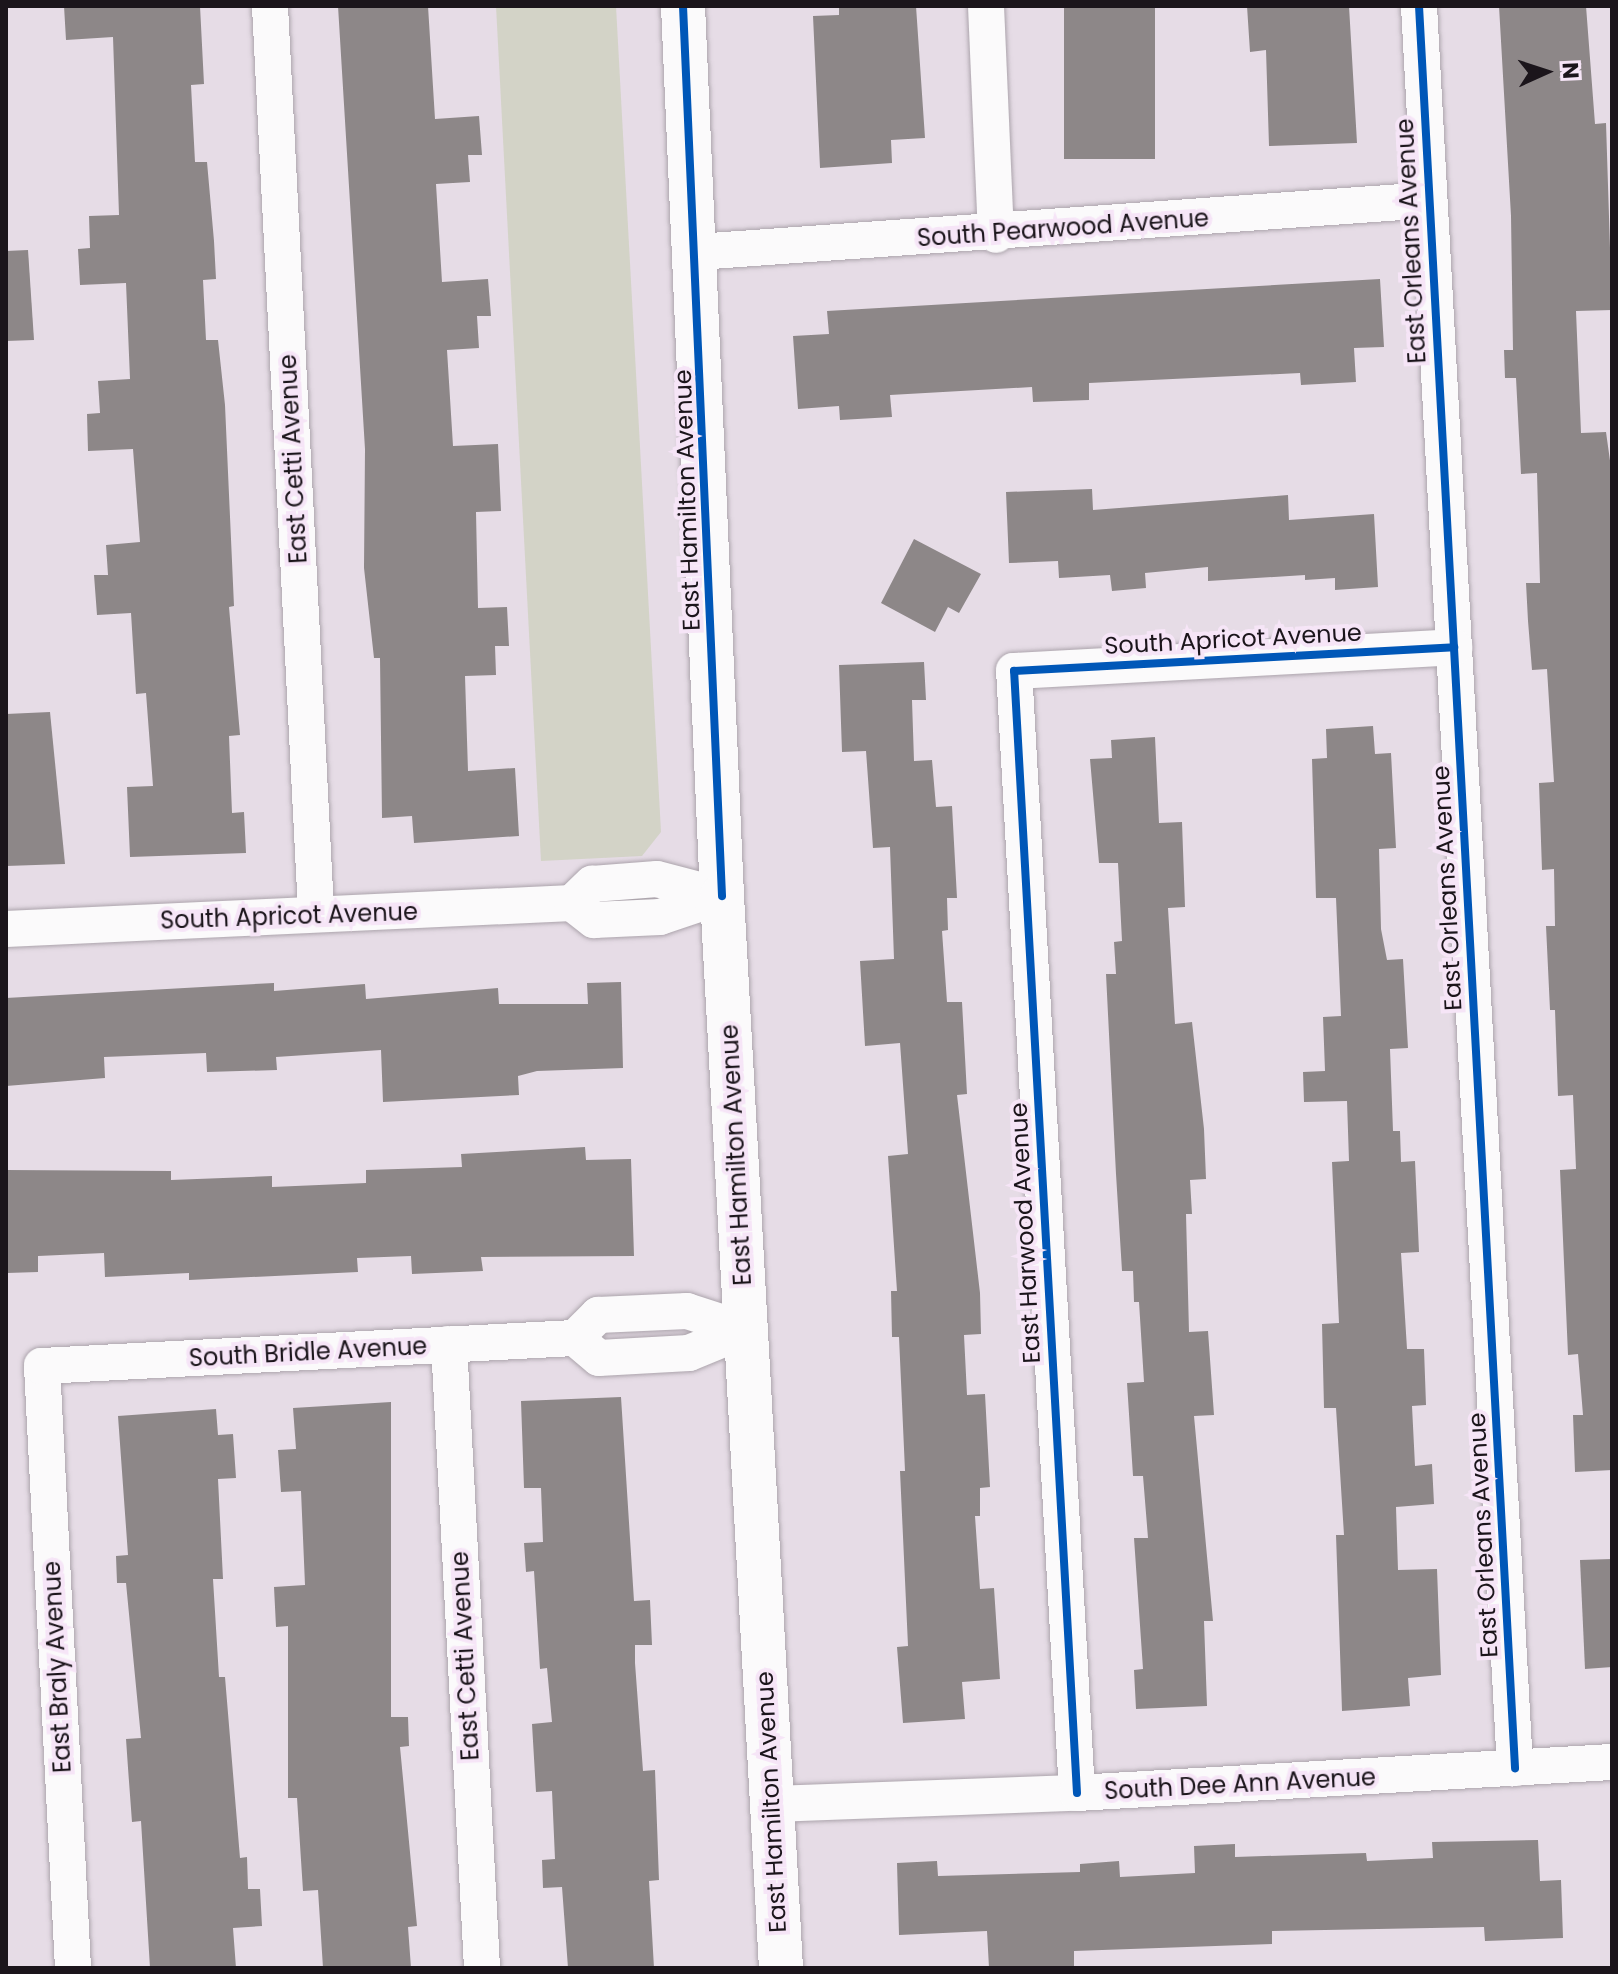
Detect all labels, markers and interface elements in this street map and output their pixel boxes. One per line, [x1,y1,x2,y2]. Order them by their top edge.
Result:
north arrow [1506,32,1586,112]
text: N [1555,62,1586,80]
street label: East Orleans Avenue [1390,118,1432,364]
street label: South Pearwood Avenue [916,203,1210,253]
street label: East Cetti Avenue [273,354,313,564]
street label: East Hamilton Avenue [668,369,706,631]
street label: South Apricot Avenue [1104,618,1362,660]
street label: East Orleans Avenue [1426,765,1468,1011]
street label: South Apricot Avenue [160,897,418,935]
street label: East Hamilton Avenue [715,1024,757,1286]
street label: East Harwood Avenue [1004,1102,1046,1364]
street label: South Bridle Avenue [188,1331,428,1373]
street label: East Orleans Avenue [1462,1412,1504,1658]
street label: East Cetti Avenue [445,1551,485,1761]
street label: East Braly Avenue [37,1560,77,1774]
street label: East Hamilton Avenue [750,1671,792,1933]
street label: South Dee Ann Avenue [1103,1763,1377,1805]

